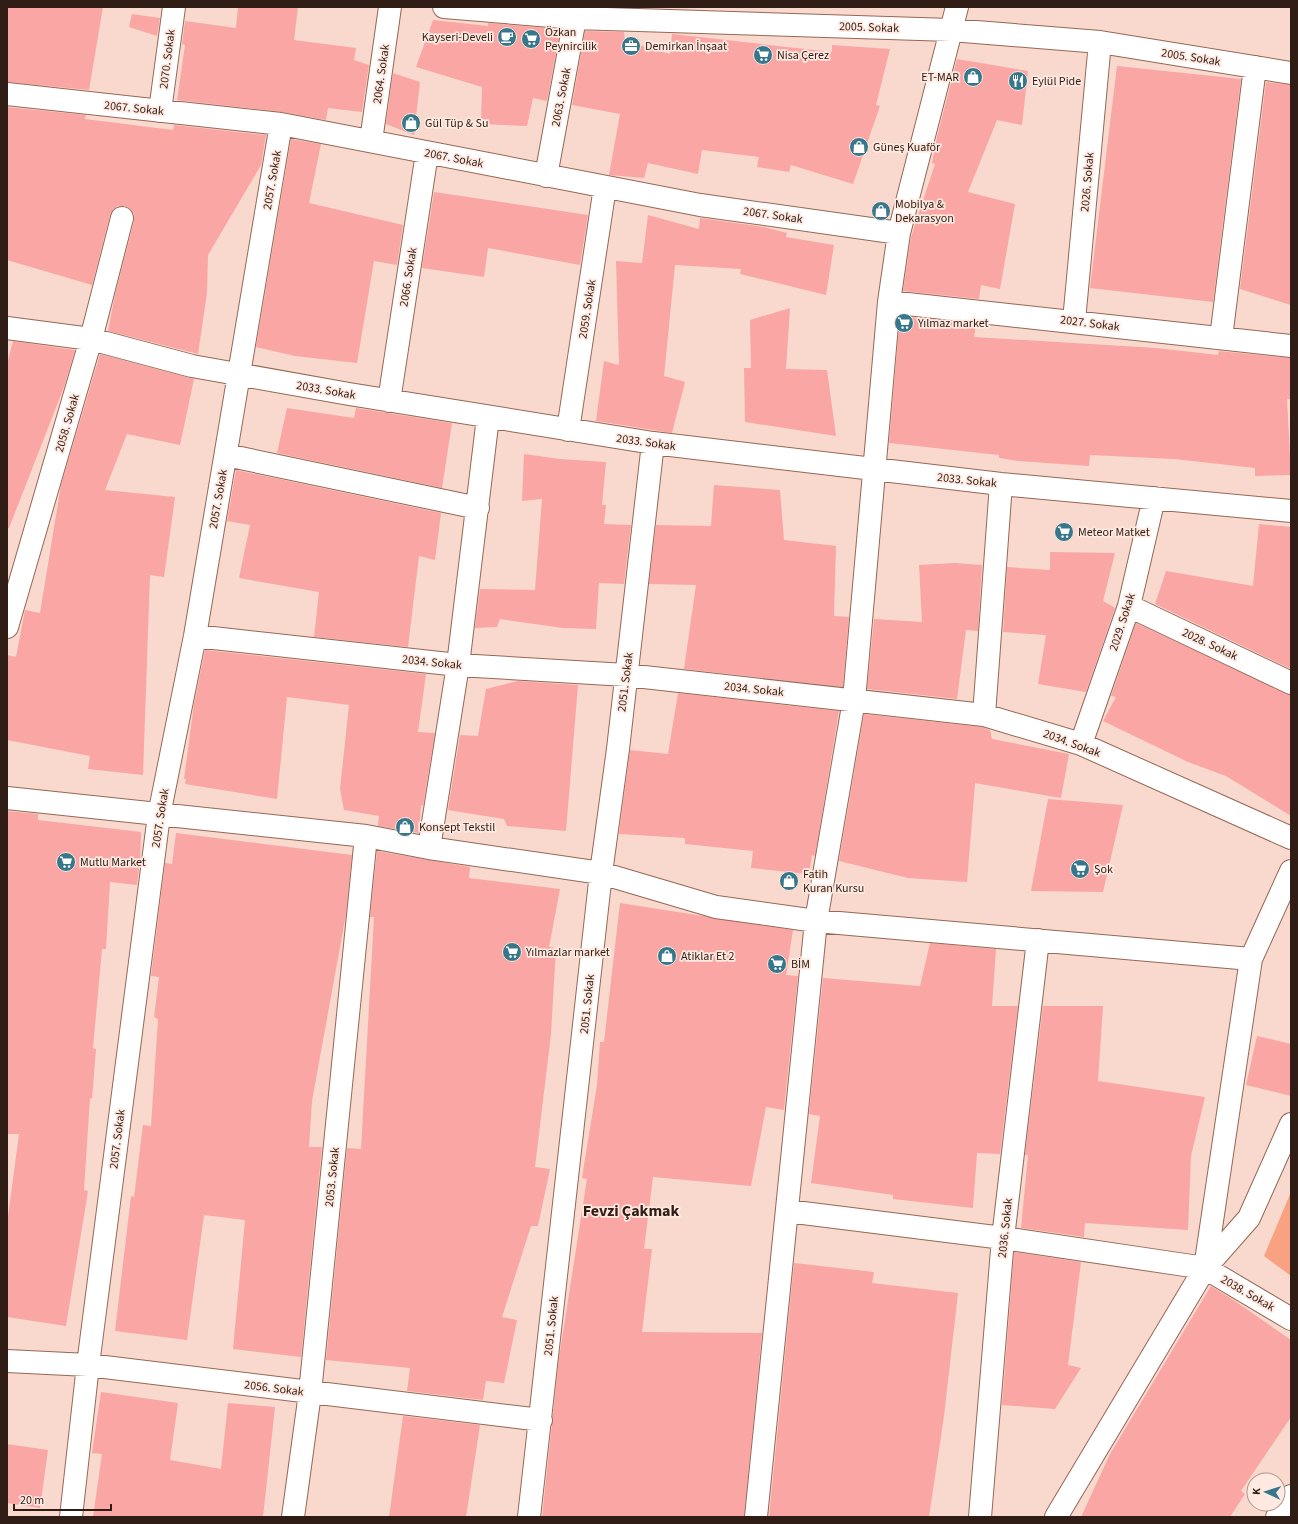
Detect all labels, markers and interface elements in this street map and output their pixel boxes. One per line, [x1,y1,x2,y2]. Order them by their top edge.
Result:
street label: 2005. Sokak [839,18,899,37]
place label: Özkan Peynircilik [545,24,597,55]
cafe icon: Kayseri-Develi [496,26,518,48]
street label: 2070. Sokak [155,28,180,90]
supermarket icon: Özkan Peynircilik [520,28,542,50]
place label: Kayseri-Develi [422,29,493,46]
office icon: Demirkan İnşaat [620,35,642,57]
place label: Demirkan İnşaat [645,38,727,55]
street label: 2064. Sokak [369,43,394,105]
supermarket icon: Nisa Çerez [752,44,774,66]
street label: 2005. Sokak [1160,44,1222,71]
place label: Nisa Çerez [777,47,829,64]
street label: 2063. Sokak [547,66,576,128]
shop icon: ET-MAR [962,66,984,88]
place label: ET-MAR [921,69,959,86]
restaurant icon: Eylül Pide [1007,70,1029,92]
place label: Eylül Pide [1032,73,1081,90]
street label: 2067. Sokak [103,97,165,120]
shop icon: Gül Tüp & Su [400,112,422,134]
place label: Gül Tüp & Su [425,115,489,132]
shop icon: Güneş Kuaför [848,136,870,158]
place label: Güneş Kuaför [873,139,941,156]
street label: 2067. Sokak [423,144,485,173]
street label: 2057. Sokak [259,149,286,211]
street label: 2026. Sokak [1076,151,1099,213]
place label: Mobilya & Dekarasyon [895,196,954,227]
shop icon: Mobilya & Dekarasyon [870,200,892,222]
street label: 2067. Sokak [742,203,804,228]
street label: 2066. Sokak [395,246,422,308]
street label: 2059. Sokak [574,278,601,340]
street label: 2027. Sokak [1059,311,1121,336]
supermarket icon: Yılmaz market [893,312,915,334]
place label: Yılmaz market [917,315,989,332]
street label: 2033. Sokak [295,377,357,404]
street label: 2058. Sokak [51,392,84,454]
street label: 2033. Sokak [615,430,677,455]
street label: 2057. Sokak [205,468,232,530]
street label: 2033. Sokak [936,469,998,492]
supermarket icon: Meteor Matket [1053,521,1075,543]
place label: Meteor Matket [1078,524,1150,541]
street label: 2029. Sokak [1105,591,1140,653]
street label: 2028. Sokak [1179,624,1241,665]
street label: 2034. Sokak [401,651,463,674]
street label: 2051. Sokak [613,651,638,713]
street label: 2034. Sokak [723,678,785,701]
street label: 2034. Sokak [1041,725,1103,762]
street label: 2057. Sokak [147,787,174,849]
shop icon: Konsept Tekstil [394,816,416,838]
place label: Konsept Tekstil [419,819,495,836]
supermarket icon: Mutlu Market [55,851,77,873]
place label: Mutlu Market [80,854,146,871]
supermarket icon: Şok [1069,858,1091,880]
place label: Şok [1094,861,1113,878]
place label: Fatih Kuran Kursu [803,866,864,897]
shop icon: Fatih Kuran Kursu [778,870,800,892]
supermarket icon: Yılmazlar market [501,941,523,963]
place label: Yılmazlar market [525,944,610,961]
shop icon: Atiklar Et 2 [656,945,678,967]
place label: Atiklar Et 2 [681,948,734,965]
supermarket icon: BİM [766,953,788,975]
place label: BİM [791,956,810,973]
street label: 2051. Sokak [576,973,599,1035]
street label: 2057. Sokak [105,1108,130,1170]
street label: 2053. Sokak [321,1146,344,1208]
street label: 2036. Sokak [994,1197,1017,1259]
district label: Fevzi Çakmak [583,1200,680,1222]
street label: 2038. Sokak [1218,1271,1278,1316]
street label: 2051. Sokak [540,1295,563,1357]
street label: 2056. Sokak [243,1376,305,1401]
north arrow [1246,1472,1286,1512]
scale bar [14,1486,111,1512]
text: K [1249,1487,1264,1495]
text: 20 m [20,1492,44,1509]

